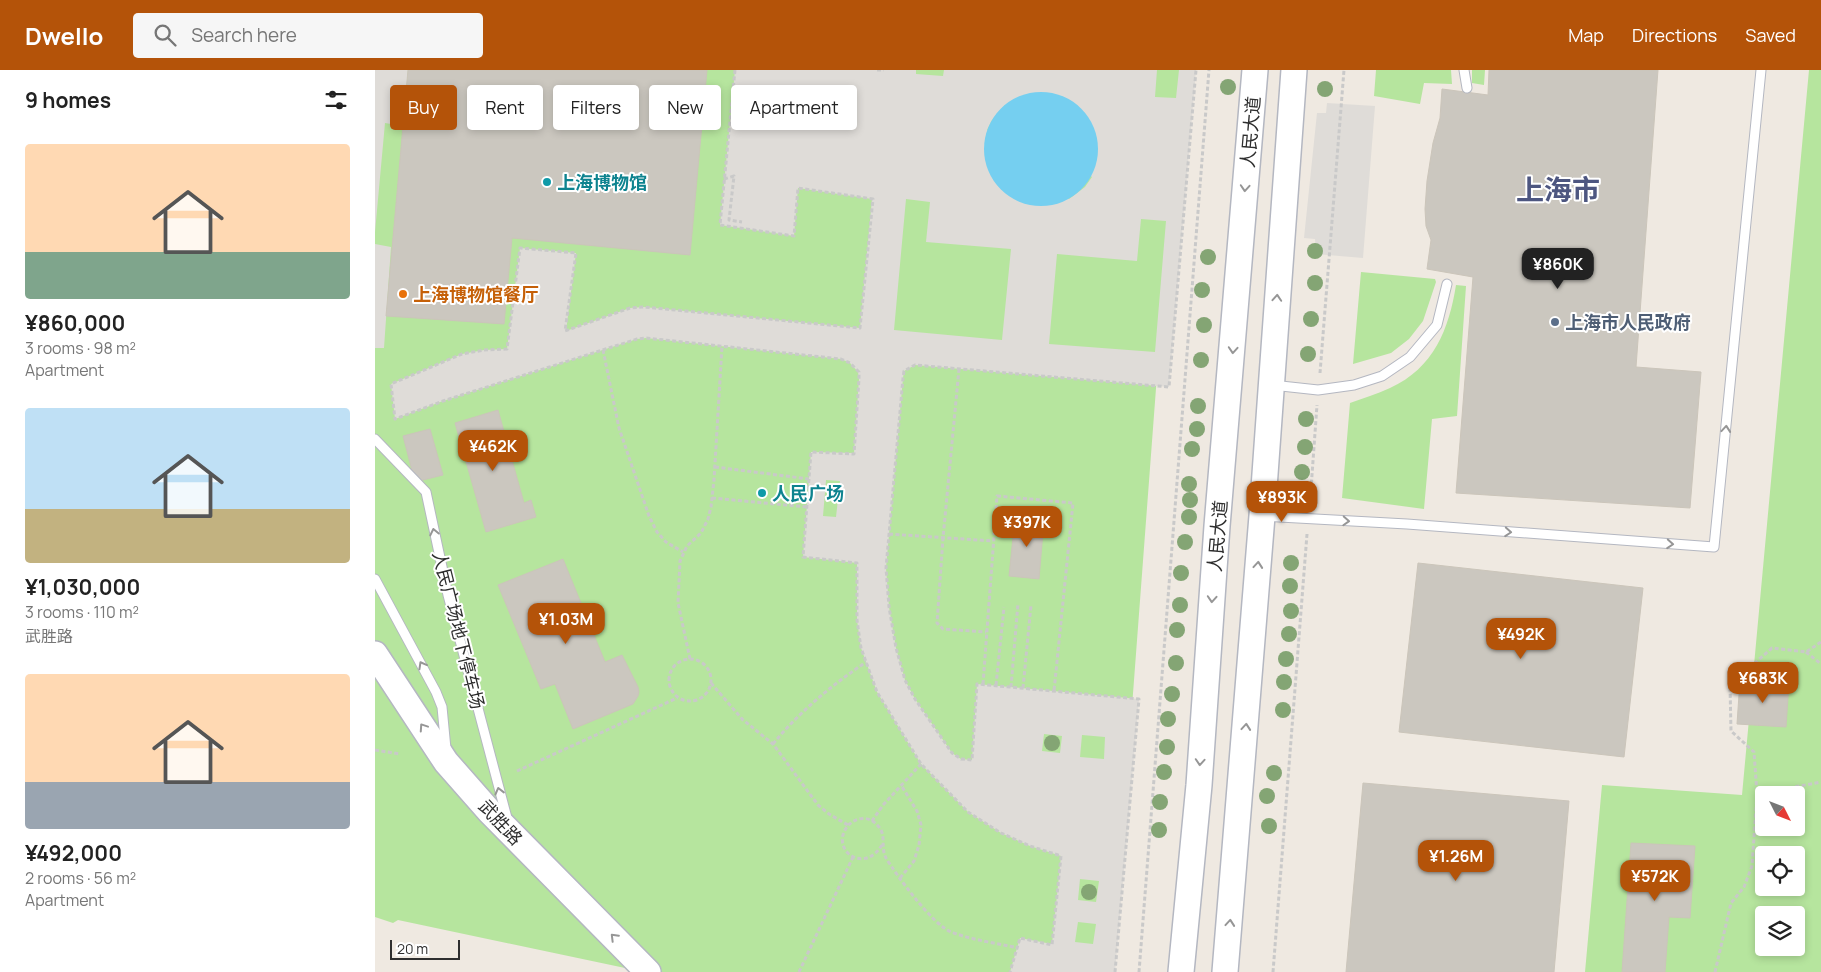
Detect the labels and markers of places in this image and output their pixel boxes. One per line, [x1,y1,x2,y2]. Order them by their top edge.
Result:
place label: 上海博物馆 [557,170,647,194]
marker: 上海博物馆 [541,176,553,188]
pin: ¥860K [1523,248,1593,290]
place label: 上海博物馆餐厅 [413,282,539,306]
marker: 上海博物馆餐厅 [397,288,409,300]
place label: 上海市人民政府 [1565,310,1691,334]
marker: 上海市人民政府 [1549,316,1561,328]
pin: ¥462K [458,430,528,472]
pin: ¥893K [1247,480,1317,523]
place label: 人民广场 [772,481,844,505]
marker: 人民广场 [756,487,768,499]
pin: ¥397K [992,506,1062,548]
pin: ¥1.03M [525,602,607,645]
pin: ¥492K [1486,618,1556,660]
pin: ¥683K [1728,662,1798,704]
pin: ¥1.26M [1415,840,1497,882]
pin: ¥572K [1620,860,1690,902]

